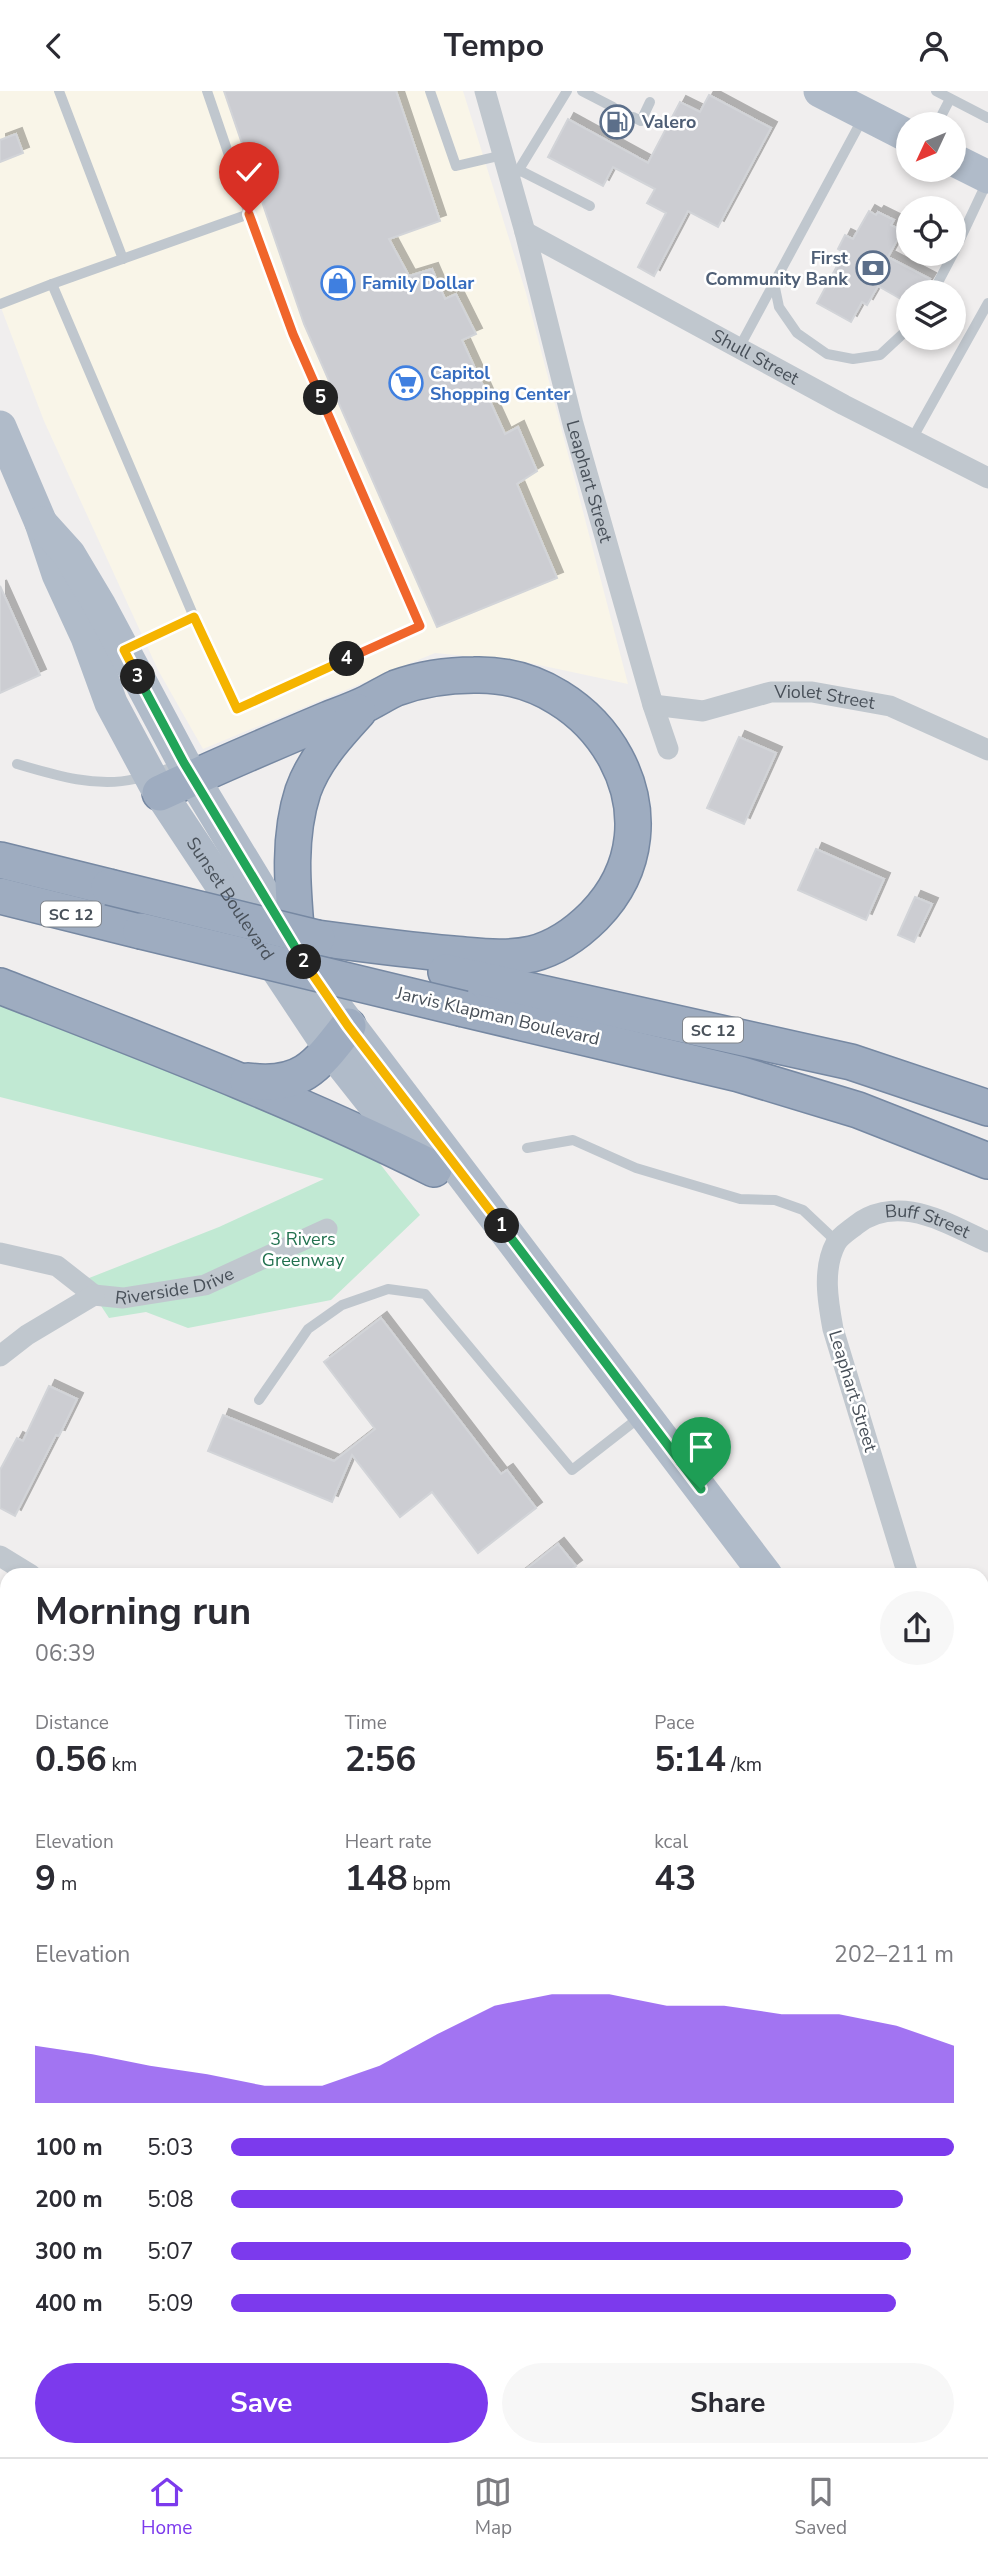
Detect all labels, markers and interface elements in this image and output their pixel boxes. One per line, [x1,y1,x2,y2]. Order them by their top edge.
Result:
text: Tempo [444,24,544,67]
icon: back [35,27,73,65]
icon: person [915,27,953,65]
fuel station icon: Valero [598,103,636,141]
place label: Valero [641,110,696,134]
north arrow [896,112,966,182]
map controls [896,112,966,350]
pin [219,142,279,214]
icon: check [230,153,268,191]
button: locate [896,196,966,266]
place label: First Community Bank [705,246,848,291]
bank icon: First Community Bank [854,249,892,287]
shop icon: Family Dollar [319,264,357,302]
place label: Family Dollar [362,271,474,295]
button: layers [896,280,966,350]
street label: Shull Street [707,323,804,391]
place label: Capitol Shopping Center [430,361,570,406]
supermarket icon: Capitol Shopping Center [387,364,425,402]
pin: 5 [304,381,338,415]
text: 5 [315,384,326,410]
street label: Leaphart Street [560,417,618,546]
pin: 4 [330,641,364,677]
text: 4 [341,645,352,671]
pin: 3 [120,659,156,695]
text: 3 [132,663,143,689]
street label: Violet Street [773,680,878,715]
street label: Sunset Boulevard [181,832,280,965]
road number: SC 12 [41,901,101,927]
pin: 2 [286,945,322,979]
text: 2 [298,948,309,974]
street label: Jarvis Klapman Boulevard [393,981,602,1051]
road number: SC 12 [683,1017,743,1042]
street label: Buff Street [884,1199,975,1244]
pin: 1 [484,1209,520,1243]
text: 1 [496,1212,507,1238]
park label: 3 Rivers Greenway [262,1227,345,1272]
street label: Riverside Drive [114,1261,238,1310]
street label: Leaphart Street [823,1327,883,1455]
pin [671,1417,731,1489]
icon: arrive [682,1428,720,1466]
text: Morning run [35,1586,251,1637]
button: share [880,1591,954,1665]
text: 06:39 [35,1638,95,1669]
text: Distance [35,1710,109,1736]
text: Time [345,1710,387,1736]
text: Pace [654,1710,695,1736]
text: 0.56 [35,1736,107,1783]
text: 2:56 [345,1736,416,1783]
text: 5:14 [654,1736,726,1783]
text: km [107,1752,137,1778]
text: /km [726,1752,762,1778]
text: Elevation [35,1829,114,1855]
text: Heart rate [345,1829,432,1855]
text: kcal [654,1829,688,1855]
text: 9 [35,1855,56,1902]
text: 148 [345,1855,408,1902]
text: 43 [654,1855,696,1902]
text: m [56,1871,77,1897]
text: bpm [408,1871,451,1897]
text: Elevation [35,1939,130,1970]
text: 202–211 m [834,1939,954,1970]
text: 100 m [35,2132,103,2163]
text: 5:03 [147,2132,194,2163]
text: 200 m [35,2184,103,2215]
text: 5:08 [147,2184,194,2215]
text: 300 m [35,2236,103,2267]
text: 5:07 [147,2236,194,2267]
text: 400 m [35,2288,103,2319]
text: 5:09 [147,2288,194,2319]
button: Save [35,2363,488,2443]
button: Share [502,2363,954,2443]
tab: Home [141,2473,192,2541]
tab: Map [474,2473,512,2541]
tab: Saved [794,2473,847,2541]

